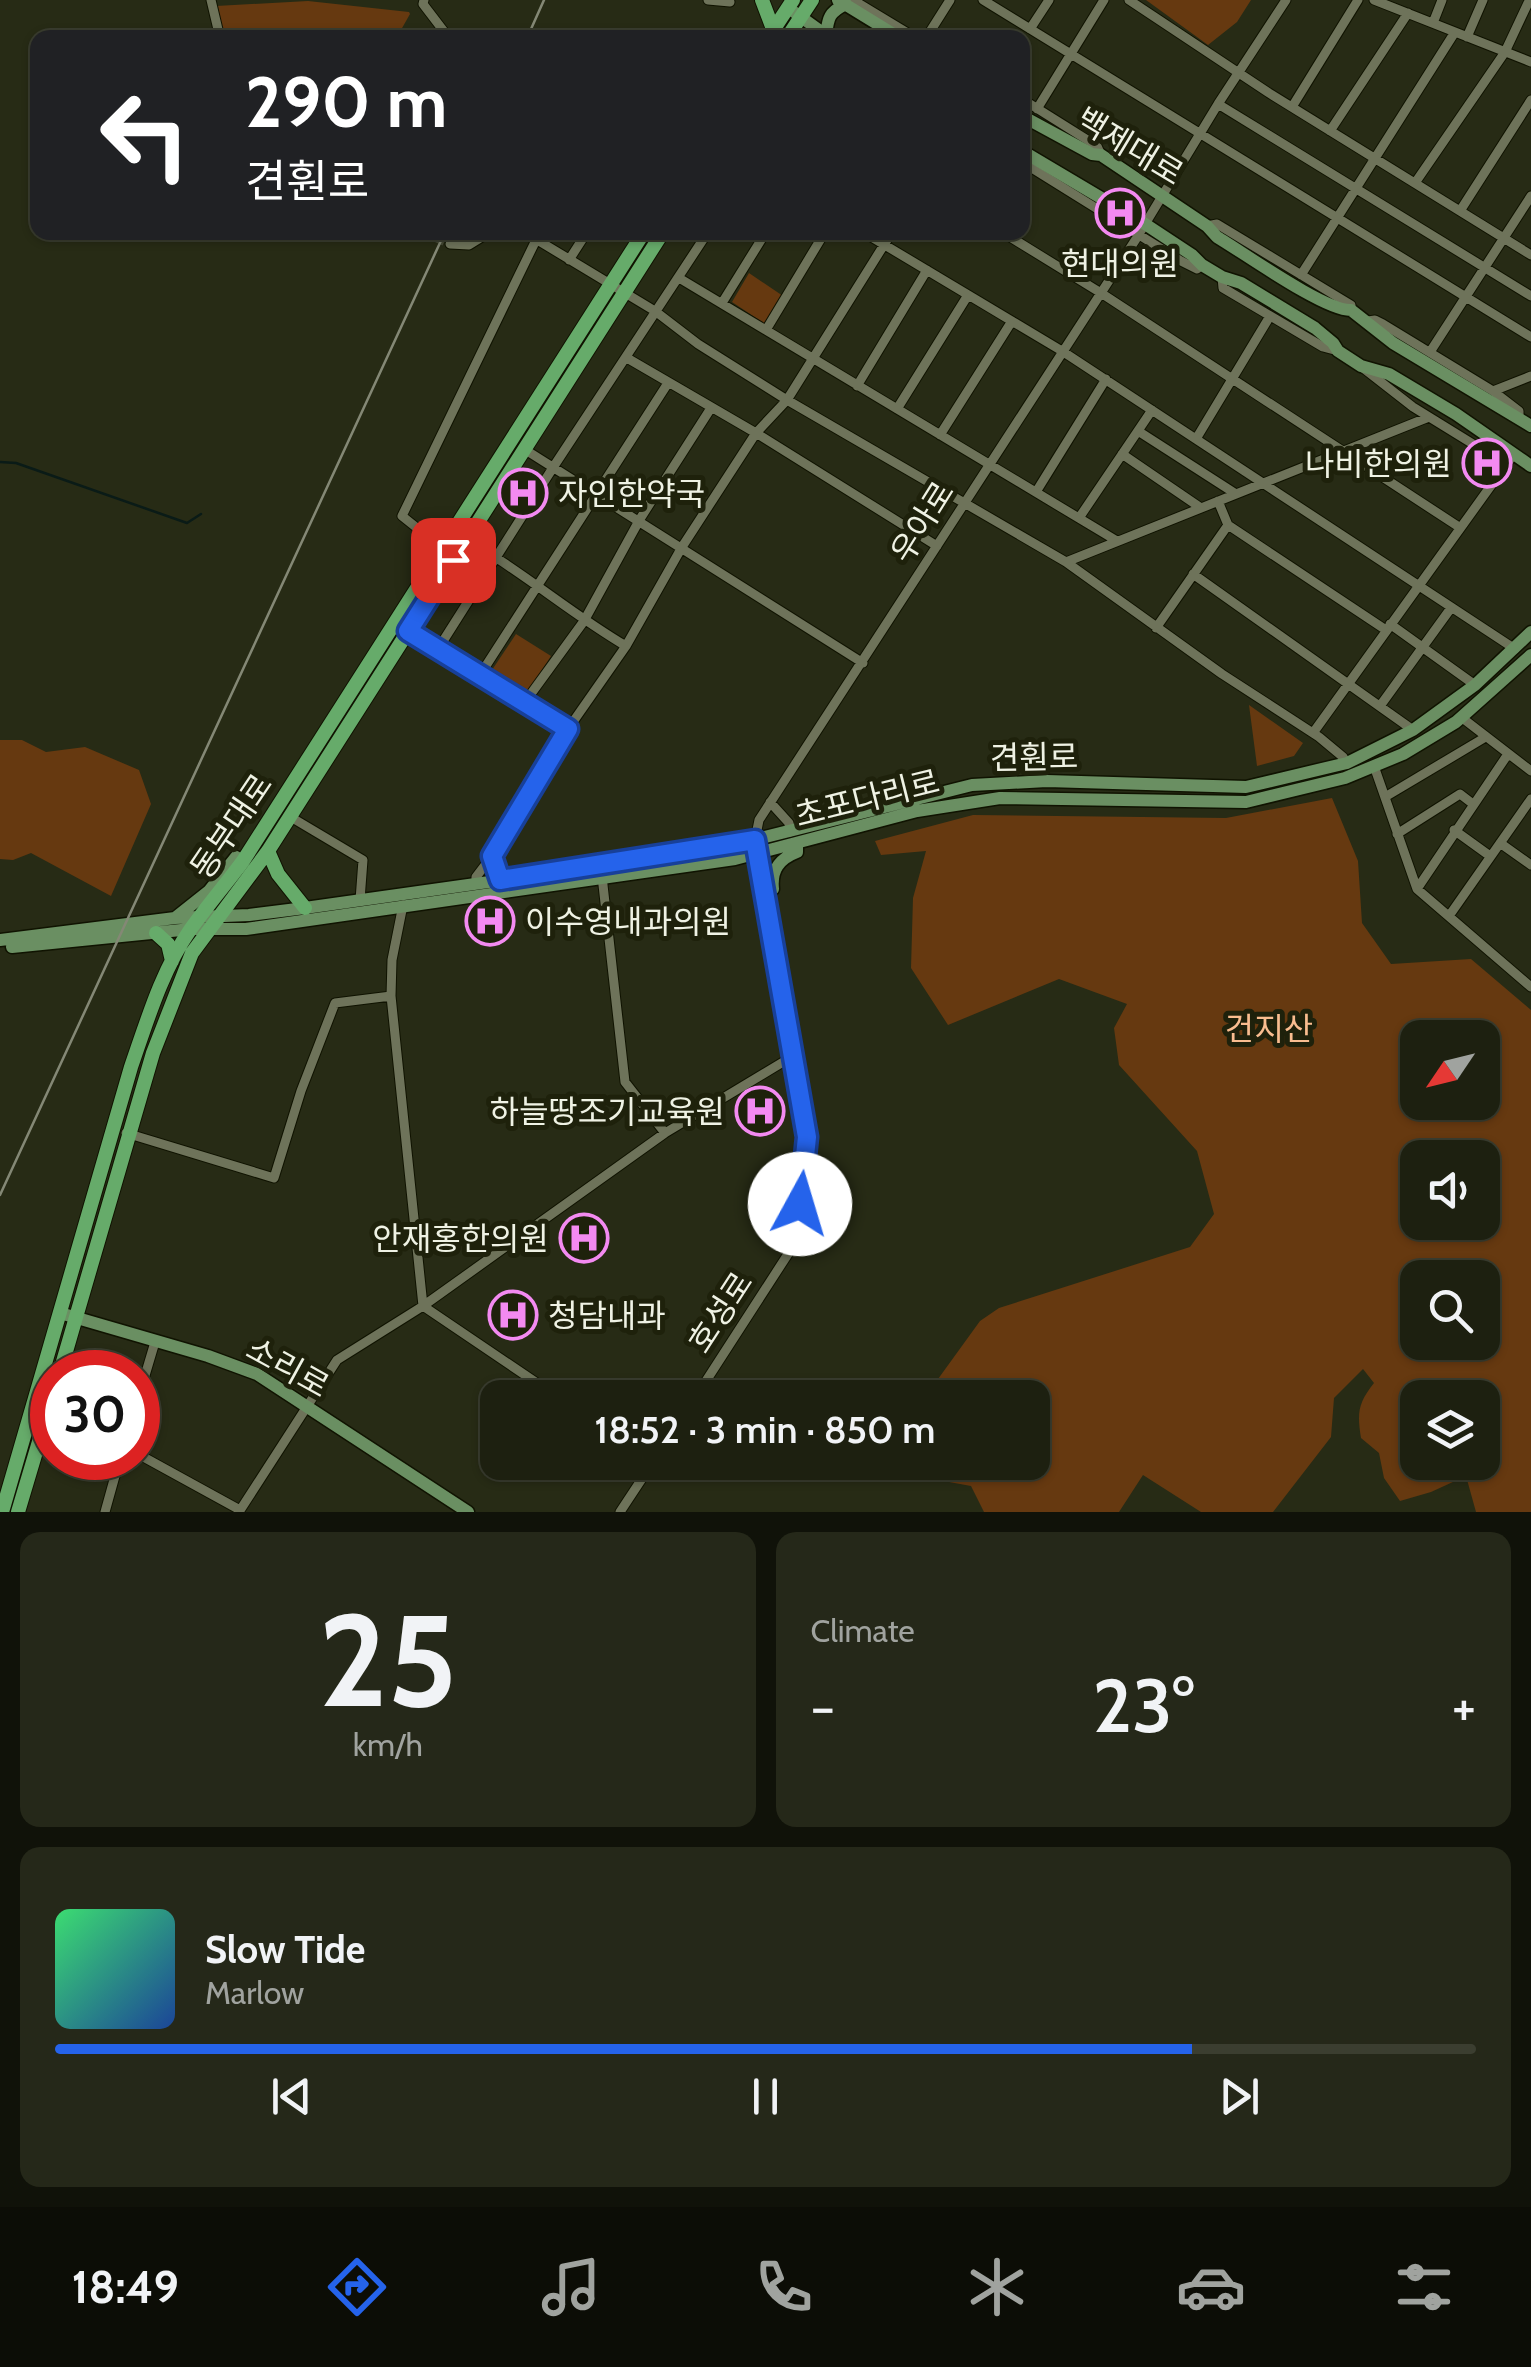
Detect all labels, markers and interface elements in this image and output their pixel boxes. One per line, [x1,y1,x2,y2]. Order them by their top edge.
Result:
text: 290 m [245,59,447,145]
icon: left [80,70,210,200]
street label: 백제대로 [1069,99,1191,193]
text: 견훤로 [245,154,369,208]
hospital icon: 현대의원 [1094,187,1146,239]
place label: 현대의원 [1061,244,1179,283]
hospital icon: 나비한의원 [1461,437,1513,489]
place label: 나비한의원 [1305,444,1452,483]
hospital icon: 자인한약국 [497,467,549,519]
place label: 자인한약국 [558,474,705,513]
street label: 우아로 [882,474,962,570]
pin [411,518,496,603]
icon: arrive [426,533,481,588]
street label: 견훤로 [990,737,1078,777]
street label: 초포다리로 [791,761,943,835]
street label: 동부대로 [182,766,280,886]
hospital icon: 이수영내과의원 [464,895,516,947]
place label: 이수영내과의원 [525,902,731,941]
park label: 건지산 [1225,1009,1313,1048]
north arrow [1400,1020,1500,1120]
map controls [1400,1020,1500,1480]
hospital icon: 하늘땅조기교육원 [734,1085,786,1137]
place label: 하늘땅조기교육원 [489,1092,725,1131]
button: sound [1400,1140,1500,1240]
position arrow [748,1152,852,1256]
hospital icon: 안재홍한의원 [558,1212,610,1264]
place label: 안재홍한의원 [372,1219,549,1258]
button: search [1400,1260,1500,1360]
street label: 호성로 [680,1264,760,1360]
hospital icon: 청담내과 [487,1289,539,1341]
place label: 청담내과 [548,1296,666,1335]
street label: 소리로 [240,1329,336,1405]
speed limit sign: 30 [30,1350,160,1480]
button: layers [1400,1380,1500,1480]
text: 18:52 · 3 min · 850 m [595,1406,935,1453]
text: 25 [318,1581,457,1739]
text: Climate [811,1611,915,1650]
text: 23° [1092,1660,1194,1751]
text: − [811,1673,835,1740]
text: + [1452,1673,1476,1740]
text: km/h [353,1725,423,1764]
text: Slow Tide [205,1926,365,1973]
text: Marlow [205,1973,304,2012]
icon: previous [264,2069,319,2124]
icon: pause [738,2069,793,2124]
icon: next [1212,2069,1267,2124]
icon: directions [322,2252,392,2322]
icon: music [536,2252,606,2322]
icon: phone [749,2252,819,2322]
icon: climate [962,2252,1032,2322]
icon: car [1176,2252,1246,2322]
icon: filters [1389,2252,1459,2322]
text: 18:49 [72,2260,179,2314]

